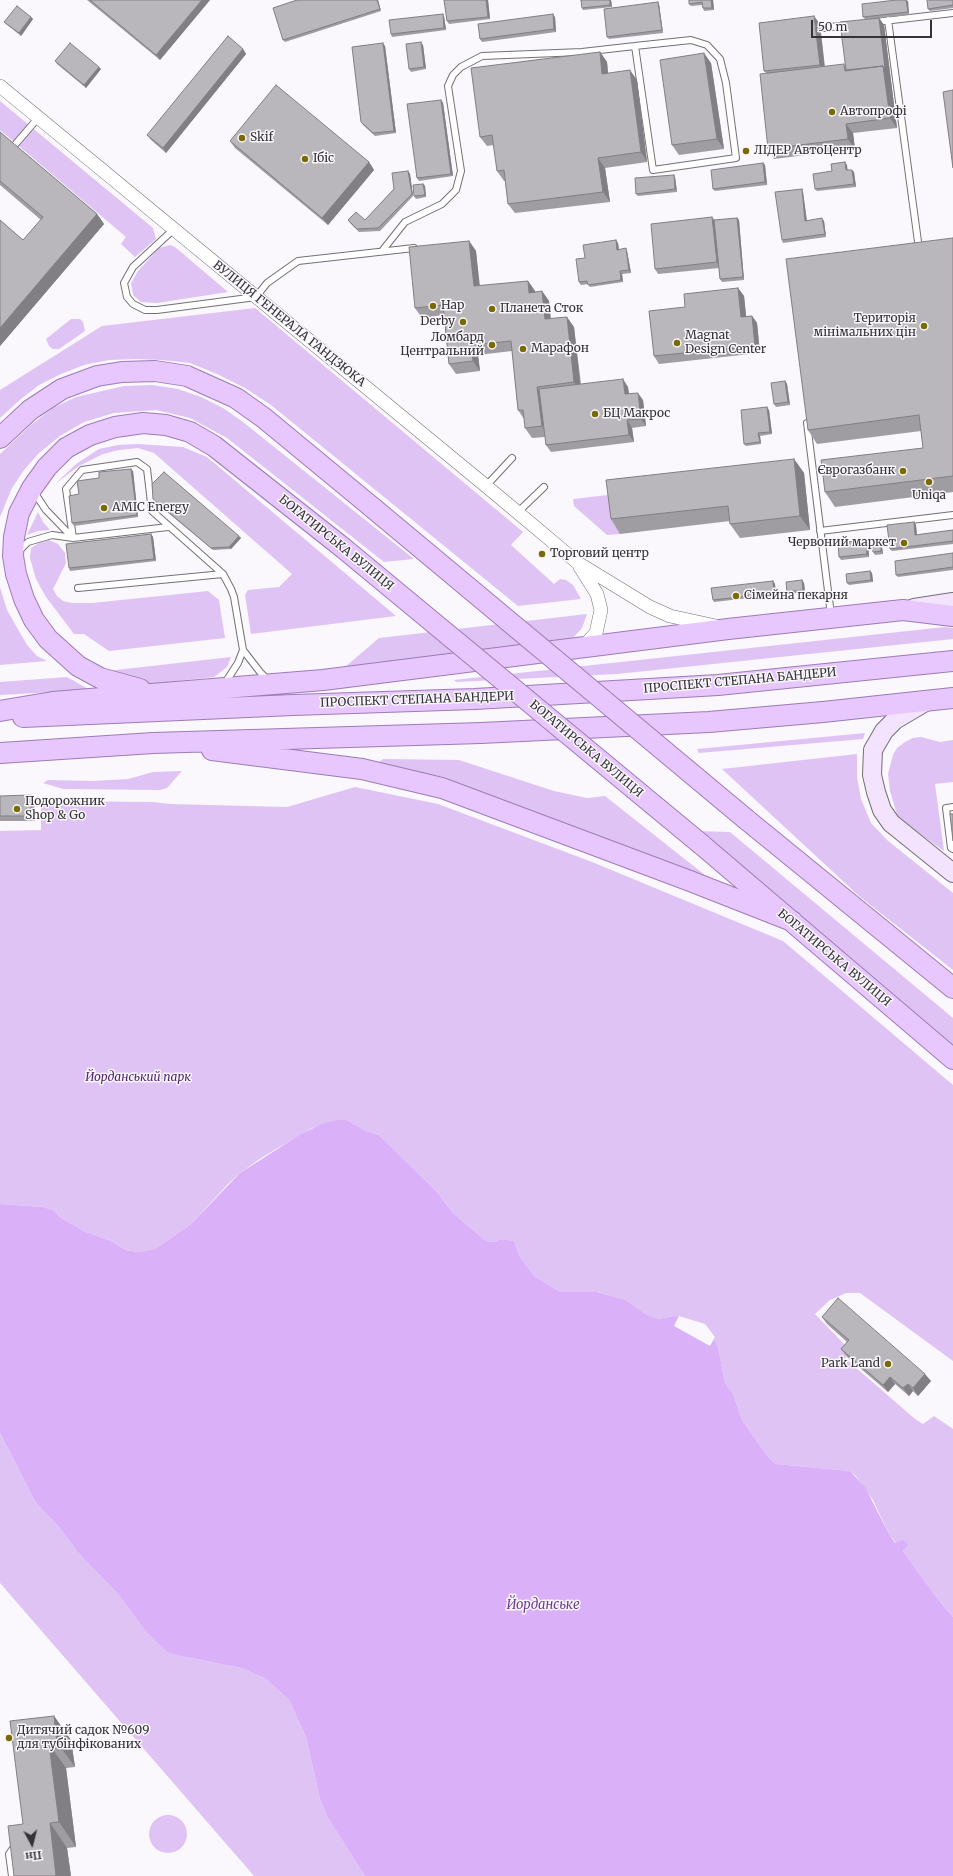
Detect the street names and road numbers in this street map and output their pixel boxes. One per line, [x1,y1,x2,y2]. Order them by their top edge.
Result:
street label: ВУЛИЦЯ ГЕНЕРАЛА ГАНДЗЮКА [210,258,368,390]
street label: БОГАТИРСЬКА ВУЛИЦЯ [276,492,396,594]
street label: ПРОСПЕКТ СТЕПАНА БАНДЕРИ [643,665,837,697]
street label: ПРОСПЕКТ СТЕПАНА БАНДЕРИ [320,689,514,711]
street label: БОГАТИРСЬКА ВУЛИЦЯ [526,697,646,801]
street label: БОГАТИРСЬКА ВУЛИЦЯ [774,906,894,1010]

